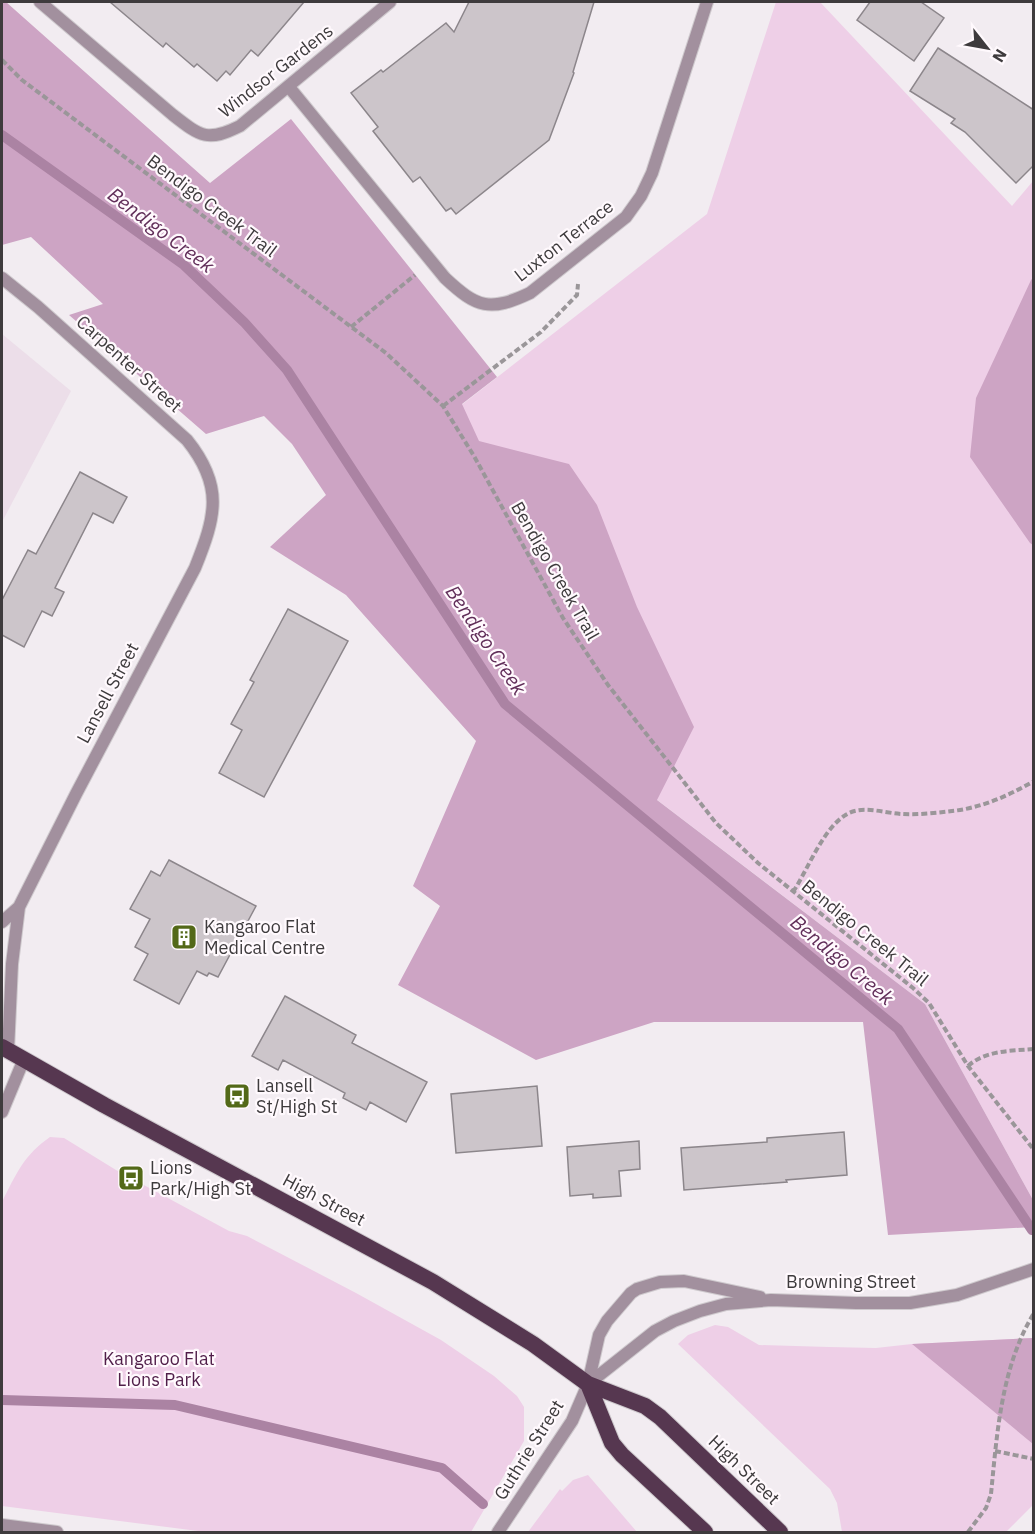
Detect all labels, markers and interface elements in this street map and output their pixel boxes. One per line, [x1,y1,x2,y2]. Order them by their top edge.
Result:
north arrow [957,18,1017,78]
street label: Windsor Gardens [214,19,337,122]
text: N [988,46,1011,66]
street label: Bendigo Creek Trail [143,150,281,262]
water label: Bendigo Creek [103,182,219,278]
street label: Luxton Terrace [509,195,618,286]
street label: Carpenter Street [72,310,187,417]
street label: Bendigo Creek Trail [506,497,605,644]
water label: Bendigo Creek [440,580,533,700]
street label: Lansell Street [71,638,144,747]
street label: Bendigo Creek Trail [797,875,933,991]
water label: Bendigo Creek [786,910,898,1010]
place label: Kangaroo Flat Medical Centre [204,915,325,959]
building icon: Kangaroo Flat Medical Centre [169,922,199,952]
place label: Lansell St/High St [256,1074,338,1118]
bus stop icon: Lansell St/High St [222,1081,252,1111]
place label: Lions Park/High St [150,1156,251,1200]
bus stop icon: Lions Park/High St [116,1163,146,1193]
street label: High Street [279,1168,370,1231]
street label: Browning Street [786,1270,916,1293]
park label: Kangaroo Flat Lions Park [103,1347,215,1391]
street label: Guthrie Street [489,1395,569,1504]
street label: High Street [704,1430,785,1509]

